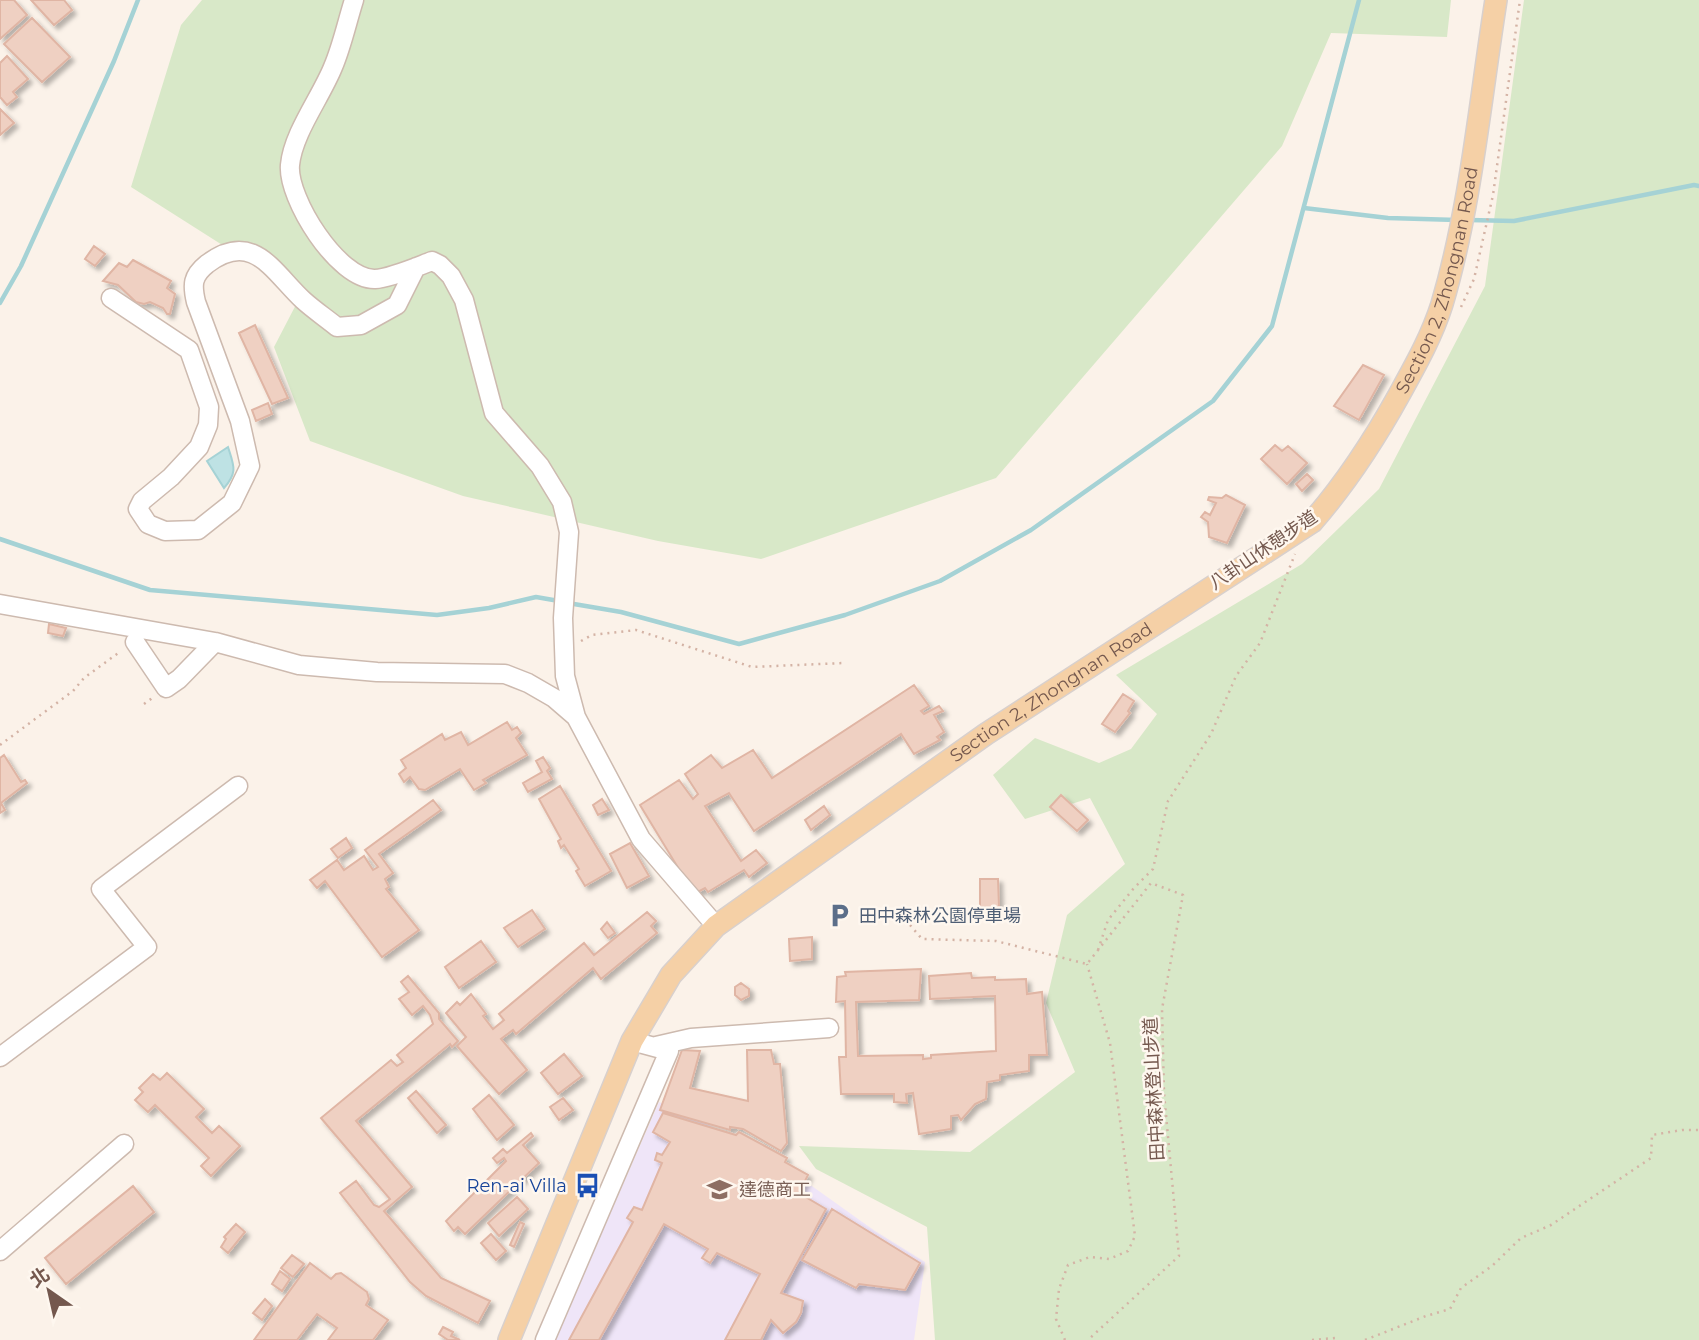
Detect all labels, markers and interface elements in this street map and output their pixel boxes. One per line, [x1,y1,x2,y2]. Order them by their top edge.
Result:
street label: Section 2, Zhongnan Road [1391,165,1483,398]
street label: 八卦山休憩步道 [1205,506,1321,594]
street label: Section 2, Zhongnan Road [946,618,1156,767]
parking icon: 田中森林公園停車場 [825,902,853,930]
place label: 田中森林公園停車場 [859,905,1021,927]
street label: 田中森林登山步道 [1139,1017,1169,1161]
bus stop icon: Ren-ai Villa [573,1172,601,1200]
place label: Ren-ai Villa [466,1175,567,1197]
school or university icon: 達德商工 [705,1176,733,1204]
place label: 達德商工 [739,1179,811,1201]
north arrow [14,1256,84,1326]
text: 北 [25,1262,54,1292]

